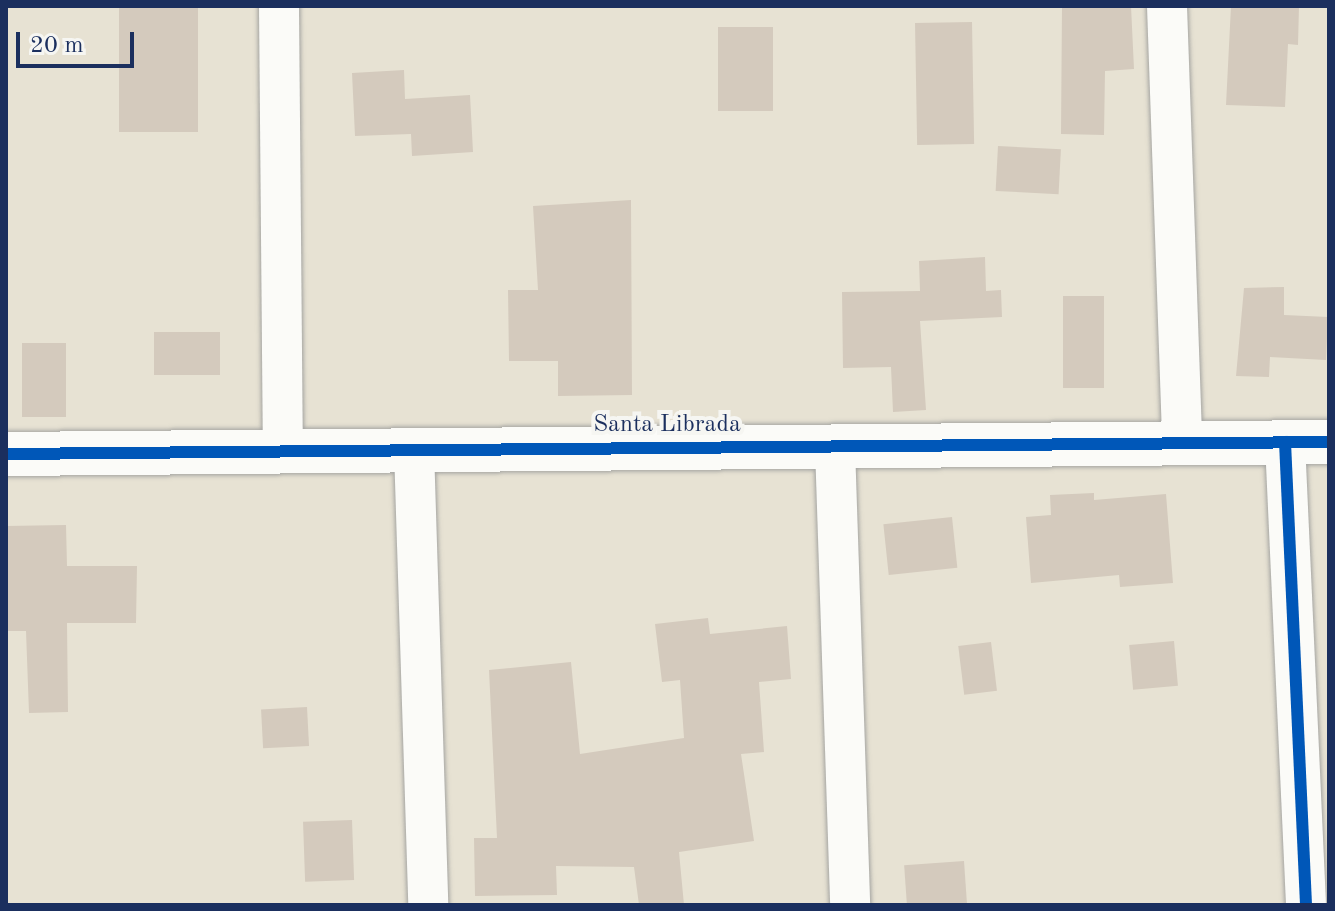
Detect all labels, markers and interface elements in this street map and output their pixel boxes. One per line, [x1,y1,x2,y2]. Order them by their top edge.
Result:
scale bar [20,16,138,66]
text: 20 m [30,34,84,58]
street label: Santa Librada [593,412,741,440]

